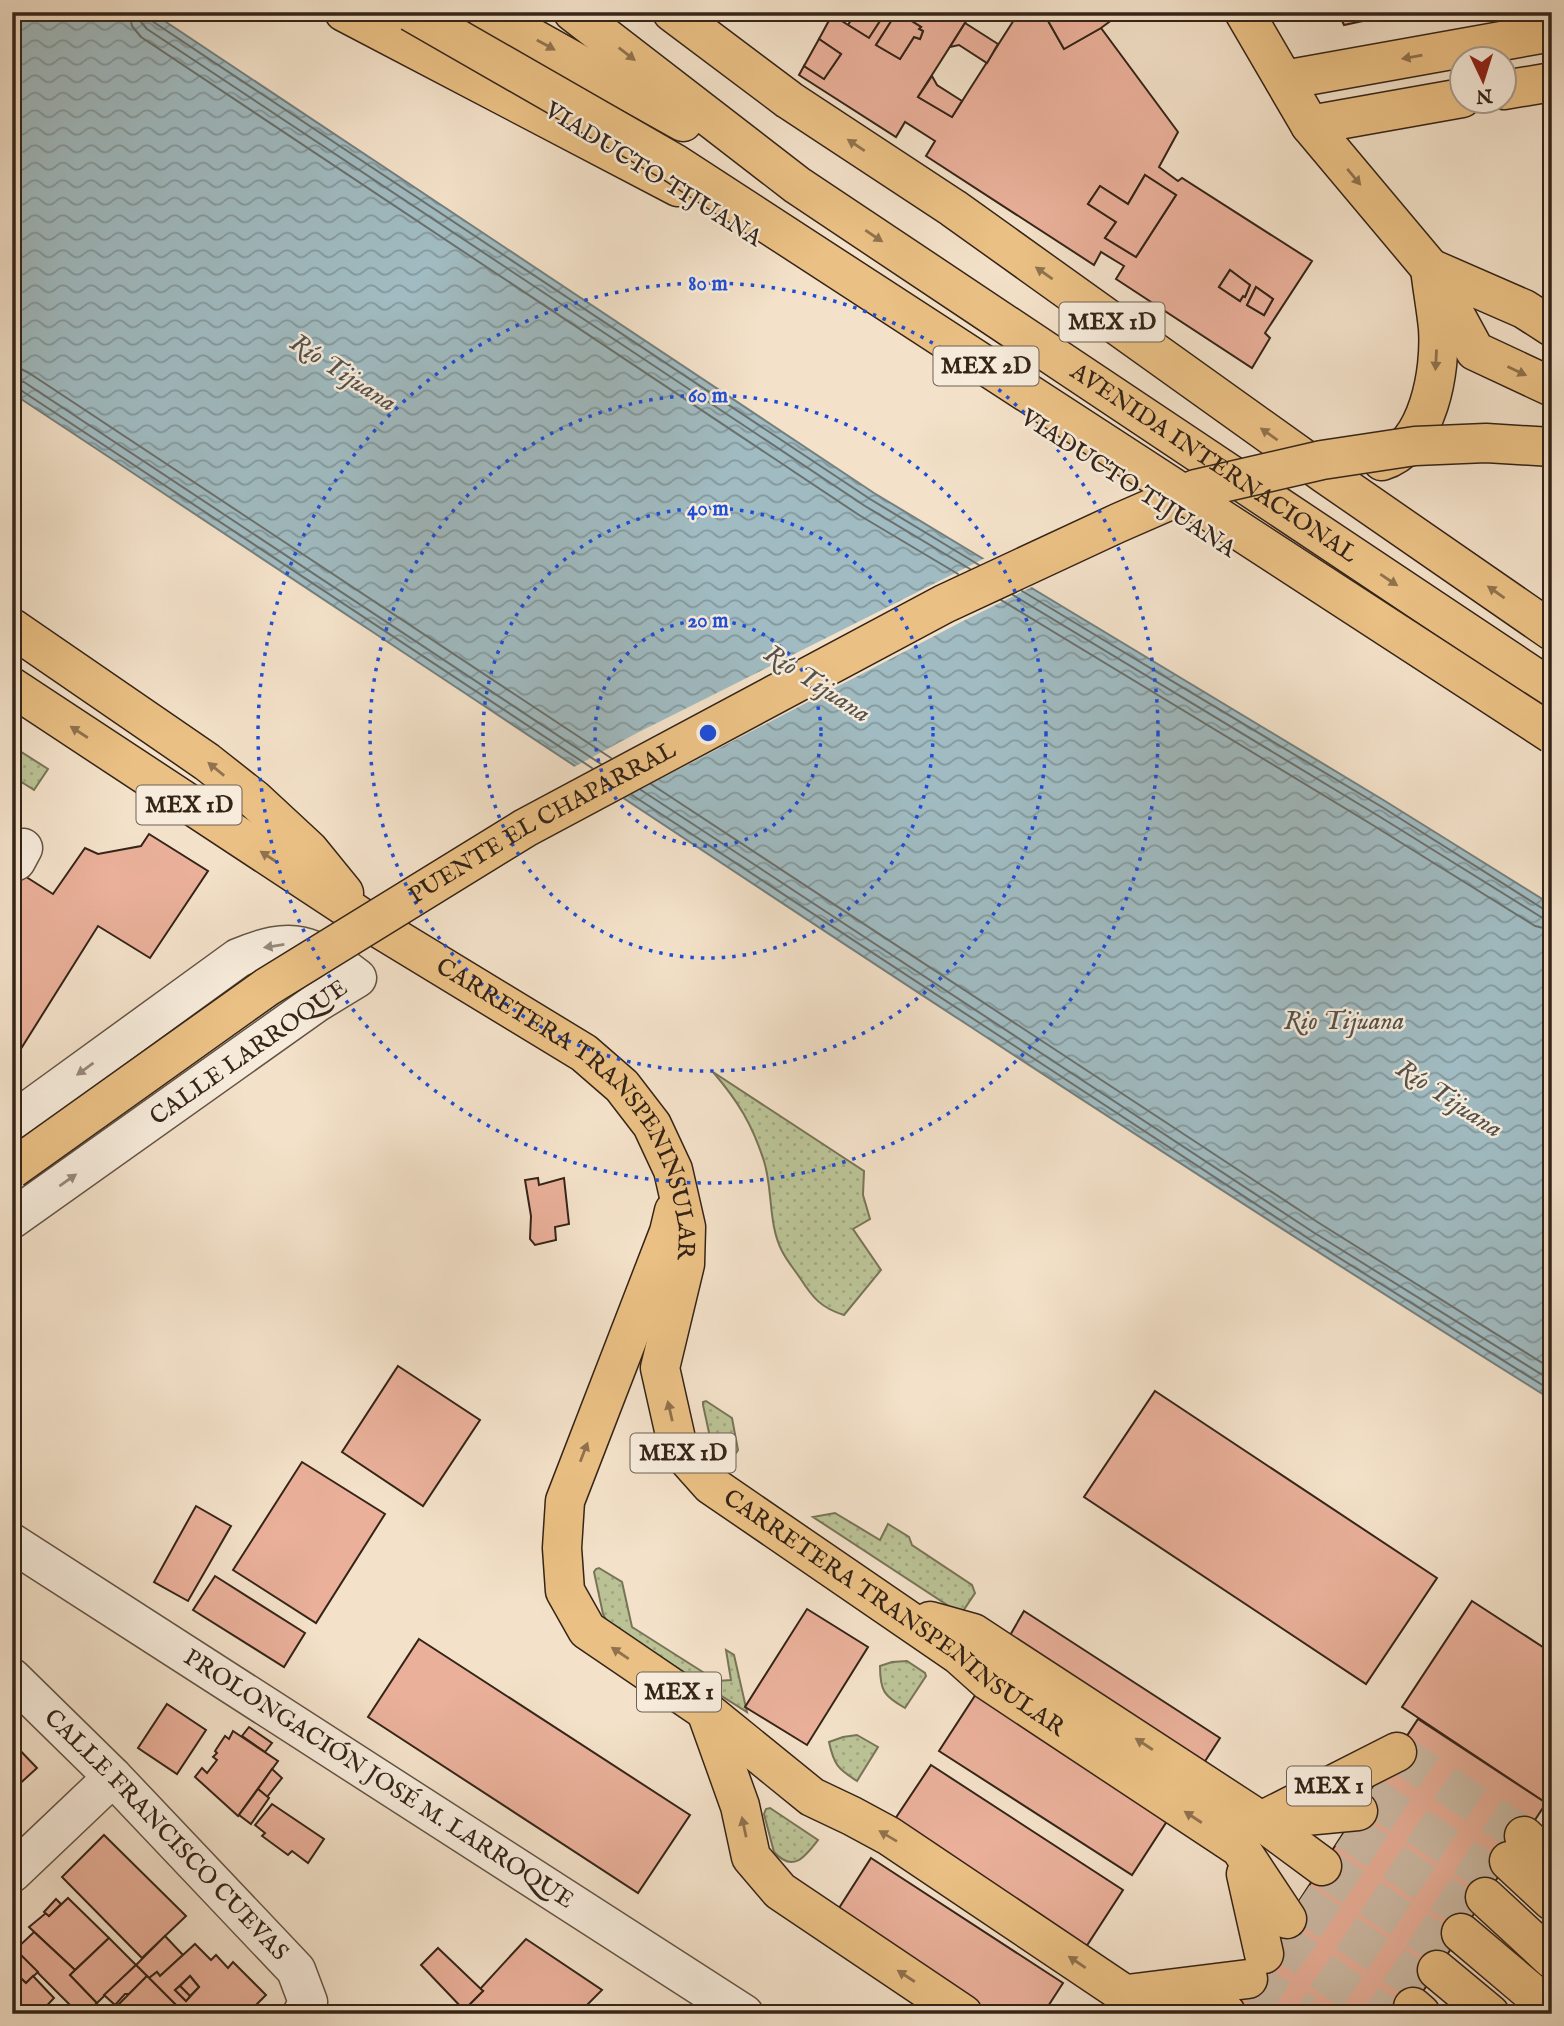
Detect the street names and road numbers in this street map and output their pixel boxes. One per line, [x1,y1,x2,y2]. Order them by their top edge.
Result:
street label: VIADUCTO TIJUANA [538,95,768,255]
road number: MEX 1D [1060,302,1164,342]
road number: MEX 2D [934,346,1038,386]
street label: AVENIDA INTERNACIONAL [1063,356,1364,571]
street label: VIADUCTO TIJUANA [1014,402,1242,566]
street label: PUENTE EL CHAPARRAL [403,734,682,911]
road number: MEX 1D [136,786,242,824]
street label: CARRETERA TRANSPENINSULAR [430,951,702,1261]
street label: CALLE LARROQUE [144,973,354,1133]
road number: MEX 1D [630,1434,736,1472]
street label: CARRETERA TRANSPENINSULAR [717,1483,1072,1744]
street label: PROLONGACIÓN JOSÉ M. LARROQUE [178,1642,580,1916]
road number: MEX 1 [637,1672,721,1712]
street label: CALLE FRANCISCO CUEVAS [37,1702,295,1968]
road number: MEX 1 [1287,1766,1371,1806]

